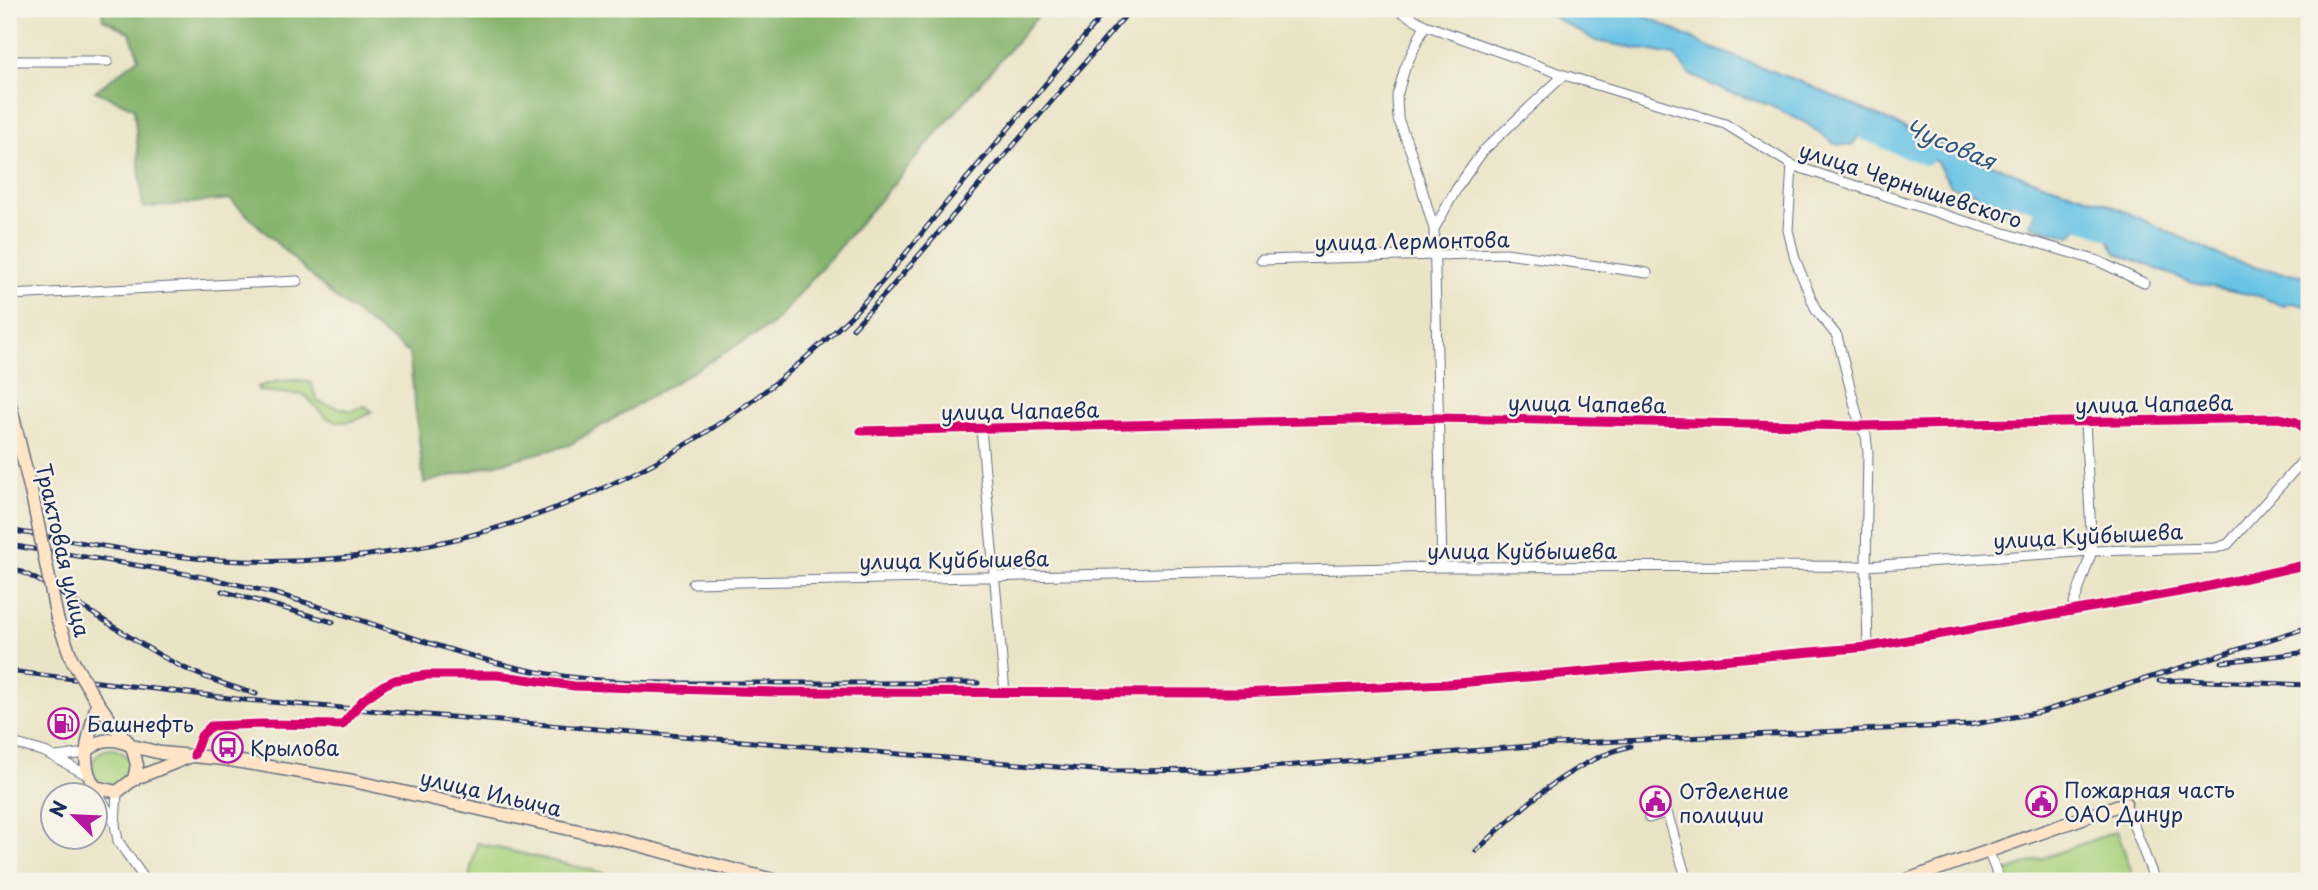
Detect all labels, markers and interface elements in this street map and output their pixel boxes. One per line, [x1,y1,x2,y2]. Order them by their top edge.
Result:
water label: Чусовая [1900,108,2003,178]
street label: улица Чернышевского [1795,133,2027,235]
street label: улица Лермонтова [1314,222,1510,258]
street label: улица Чапаева [1508,386,1666,420]
street label: улица Чапаева [2075,386,2233,420]
street label: улица Чапаева [941,393,1099,427]
street label: Трактовая улица [28,460,100,641]
street label: улица Куйбышева [1992,514,2184,556]
street label: улица Куйбышева [1427,534,1617,566]
street label: улица Куйбышева [859,541,1049,577]
fuel station icon: Башнефть [47,706,81,740]
place label: Башнефть [87,707,194,739]
bus stop icon: Крылова [210,730,244,764]
place label: Крылова [250,731,339,763]
street label: улица Ильича [417,760,566,824]
place label: Пожарная часть ОАО Динур [2064,773,2235,829]
place label: Отделение полиции [1679,774,1789,830]
north arrow [38,782,108,852]
public building icon: Пожарная часть ОАО Динур [2024,784,2058,818]
public building icon: Отделение полиции [1639,785,1673,819]
text: N [42,796,73,821]

